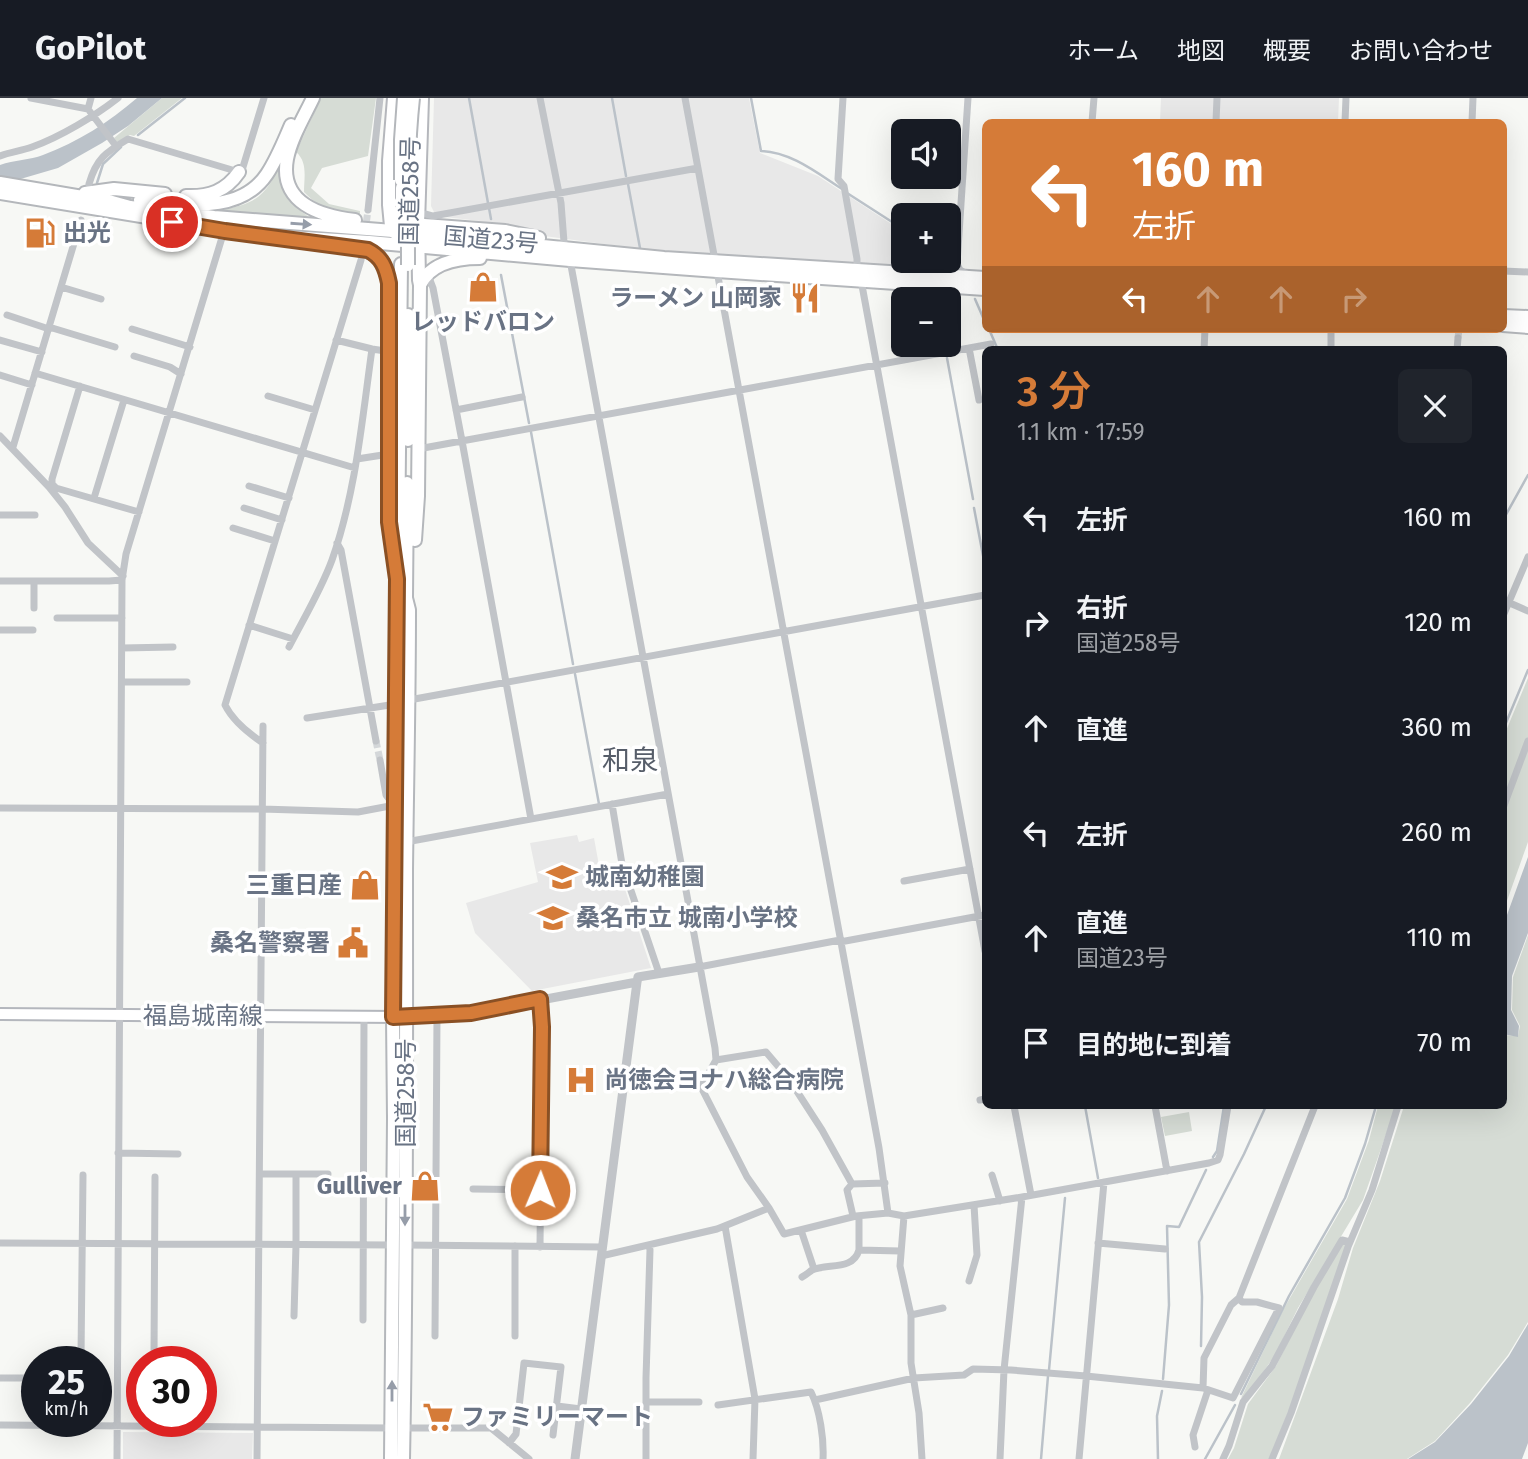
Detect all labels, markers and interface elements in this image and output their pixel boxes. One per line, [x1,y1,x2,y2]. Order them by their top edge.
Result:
text: GoPilot [35,28,146,68]
text: ホーム [1068,37,1139,65]
text: 地図 [1177,37,1225,65]
text: 概要 [1263,37,1311,65]
text: お問い合わせ [1349,37,1493,65]
map controls [891,119,961,357]
button: sound [891,119,961,189]
street label: 国道258号 [395,136,425,246]
text: 160 m [1132,140,1264,199]
icon: left [1017,147,1108,238]
pin [142,192,202,252]
icon: arrive [153,203,191,241]
button: + [891,203,961,273]
text: 左折 [1132,207,1196,245]
fuel station icon: 出光 [23,216,57,250]
place label: 出光 [63,219,111,247]
one-way arrow [290,219,312,230]
street label: 国道23号 [442,222,540,258]
shop icon: レッドバロン [466,270,500,304]
icon: left [1116,280,1154,318]
icon: ahead [1189,280,1227,318]
icon: ahead [1262,280,1300,318]
icon: right [1335,280,1373,318]
restaurant icon: ラーメン 山岡家 [788,281,822,315]
place label: ラーメン 山岡家 [609,284,782,312]
button: − [891,287,961,357]
place label: レッドバロン [411,308,555,336]
text: 3 分 [1017,367,1091,417]
button: close [1398,369,1472,443]
text: 1.1 km · 17:59 [1017,418,1144,446]
icon: left [1017,499,1055,537]
text: 160 m [1403,502,1472,533]
text: 左折 [1076,505,1128,536]
text: 右折 [1076,593,1128,624]
icon: right [1017,604,1055,642]
text: 120 m [1404,607,1472,638]
text: 国道258号 [1076,629,1181,657]
icon: ahead [1017,709,1055,747]
text: 360 m [1401,712,1472,743]
text: 直進 [1076,715,1128,746]
district label: 和泉 [602,744,658,777]
icon: left [1017,814,1055,852]
text: 260 m [1402,817,1472,848]
text: 左折 [1076,820,1128,851]
school or university icon: 城南幼稚園 [545,860,579,894]
place label: 城南幼稚園 [585,863,705,891]
shop icon: 三重日産 [348,868,382,902]
place label: 三重日産 [246,871,342,899]
school or university icon: 桑名市立 城南小学校 [536,901,570,935]
place label: 桑名市立 城南小学校 [576,904,798,932]
text: 直進 [1076,908,1128,939]
icon: ahead [1017,919,1055,957]
text: 110 m [1406,922,1472,953]
public building icon: 桑名警察署 [336,926,370,960]
place label: 桑名警察署 [210,929,330,957]
text: 国道23号 [1076,944,1168,972]
street label: 福島城南線 [143,1002,263,1030]
icon: arrive [1017,1024,1055,1062]
text: 70 m [1417,1027,1472,1058]
text: 目的地に到着 [1076,1030,1232,1061]
street label: 国道258号 [392,1038,420,1148]
hospital icon: 尚徳会ヨナハ総合病院 [564,1063,598,1097]
place label: 尚徳会ヨナハ総合病院 [604,1066,844,1094]
position arrow [503,1153,577,1227]
shop icon: Gulliver [408,1169,442,1203]
place label: Gulliver [317,1172,402,1200]
one-way arrow [399,1204,411,1226]
speed limit sign: 30 [126,1346,217,1437]
text: 25 [48,1361,85,1403]
one-way arrow [386,1380,398,1402]
text: km/h [44,1398,89,1420]
supermarket icon: ファミリーマート [421,1400,455,1434]
place label: ファミリーマート [461,1403,653,1431]

